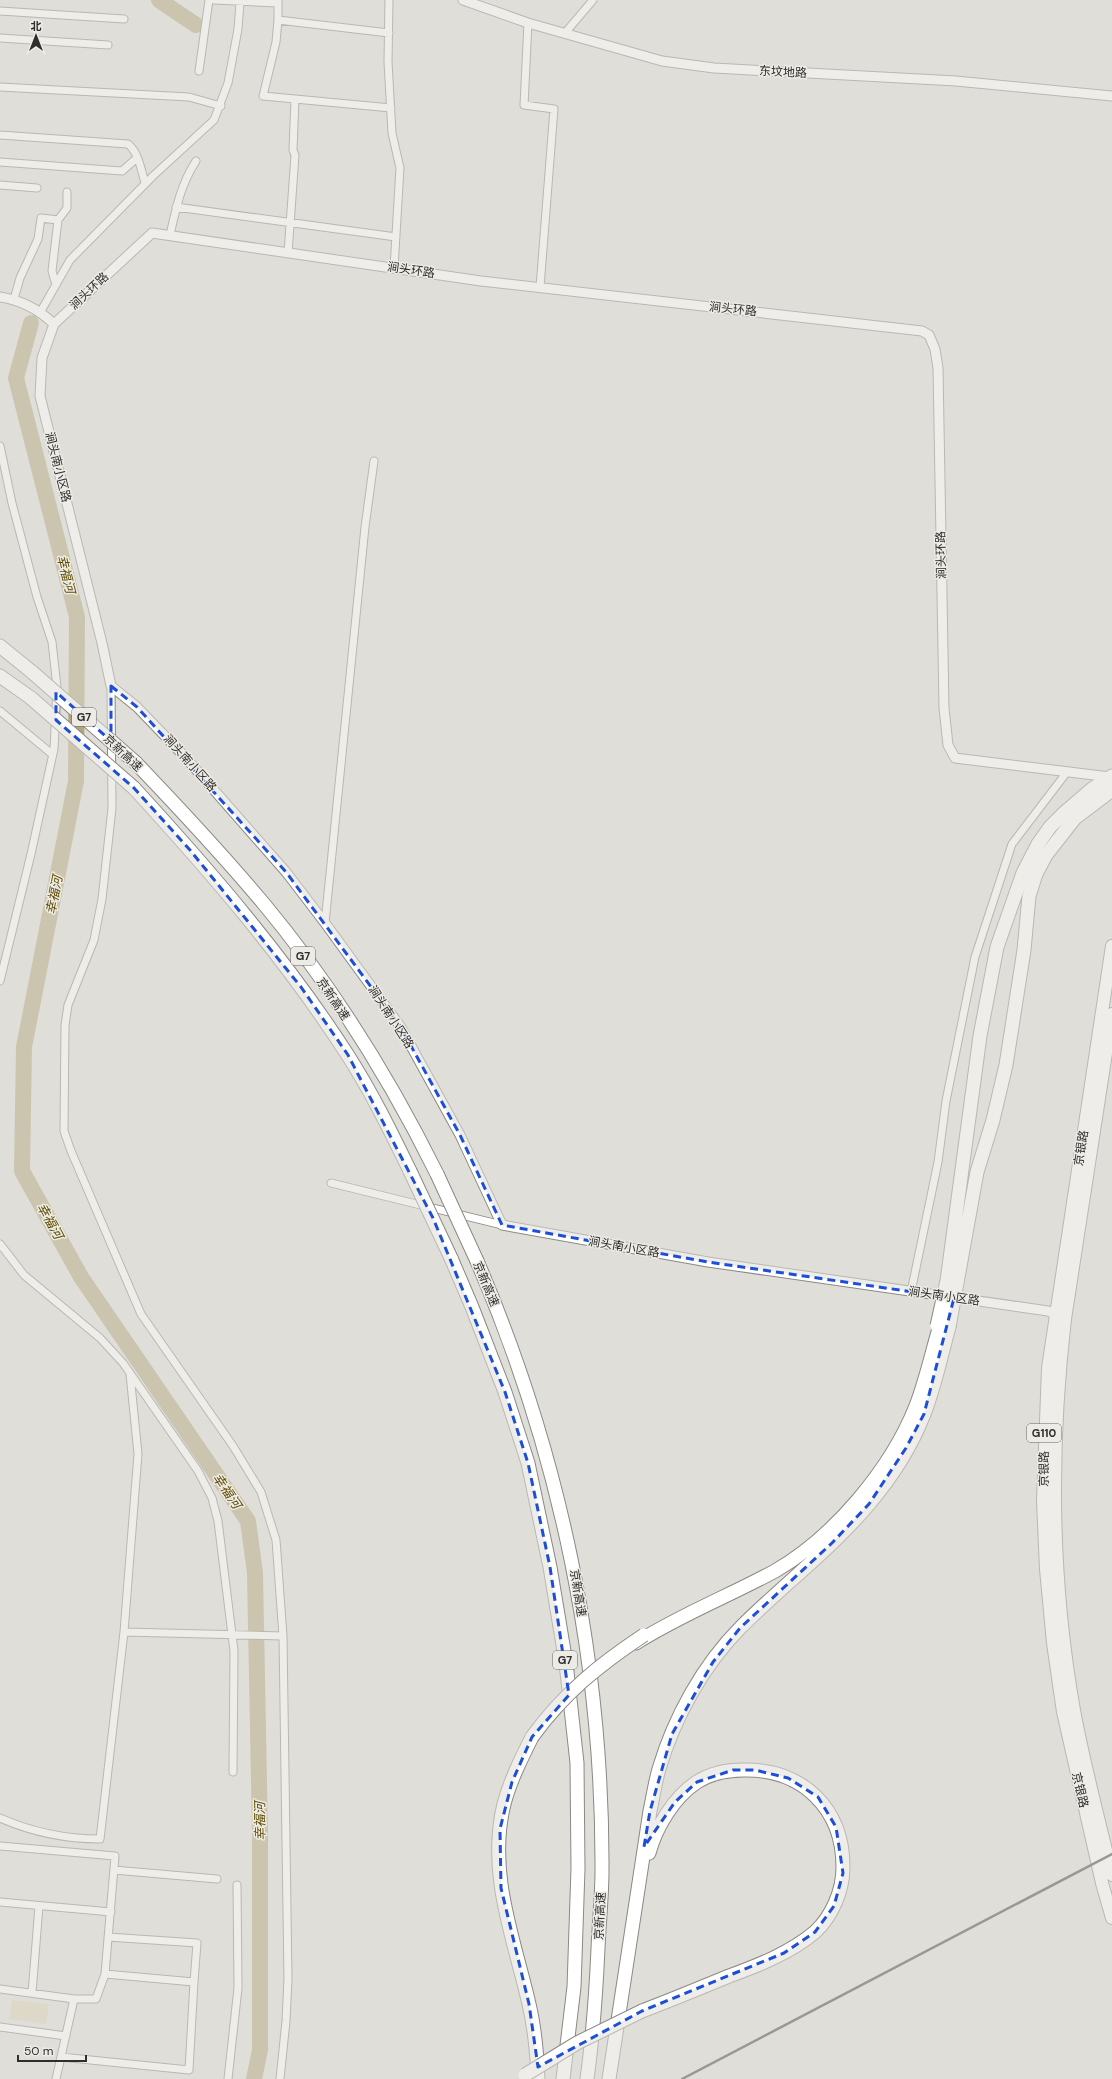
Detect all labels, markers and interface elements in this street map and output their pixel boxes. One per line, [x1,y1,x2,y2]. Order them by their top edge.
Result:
north arrow [16,16,56,56]
text: 北 [31,19,42,33]
street label: 东坟地路 [759,63,807,81]
street label: 涧头环路 [386,259,436,281]
street label: 涧头环路 [66,269,112,313]
street label: 涧头环路 [708,299,758,319]
street label: 涧头南小区路 [42,430,74,504]
street label: 涧头环路 [933,531,949,579]
water label: 幸福河 [53,553,80,598]
road number: G7 [72,708,96,726]
street label: 京新高速 [100,731,146,775]
street label: 涧头南小区路 [160,731,220,795]
water label: 幸福河 [42,871,67,916]
road number: G7 [291,947,315,965]
street label: 京新高速 [313,975,353,1023]
street label: 涧头南小区路 [365,982,417,1052]
street label: 京银路 [1070,1129,1092,1167]
water label: 幸福河 [33,1200,68,1245]
street label: 涧头南小区路 [587,1233,661,1261]
street label: 京新高速 [469,1259,503,1309]
street label: 涧头南小区路 [907,1283,981,1309]
road number: G110 [1027,1424,1061,1442]
street label: 京银路 [1036,1451,1052,1487]
water label: 幸福河 [209,1470,247,1514]
street label: 京新高速 [566,1568,590,1618]
road number: G7 [553,1651,577,1669]
street label: 京银路 [1068,1771,1092,1809]
water label: 幸福河 [251,1798,269,1841]
street label: 京新高速 [591,1892,609,1940]
scale bar [18,2037,86,2063]
text: 50 m [24,2043,53,2059]

